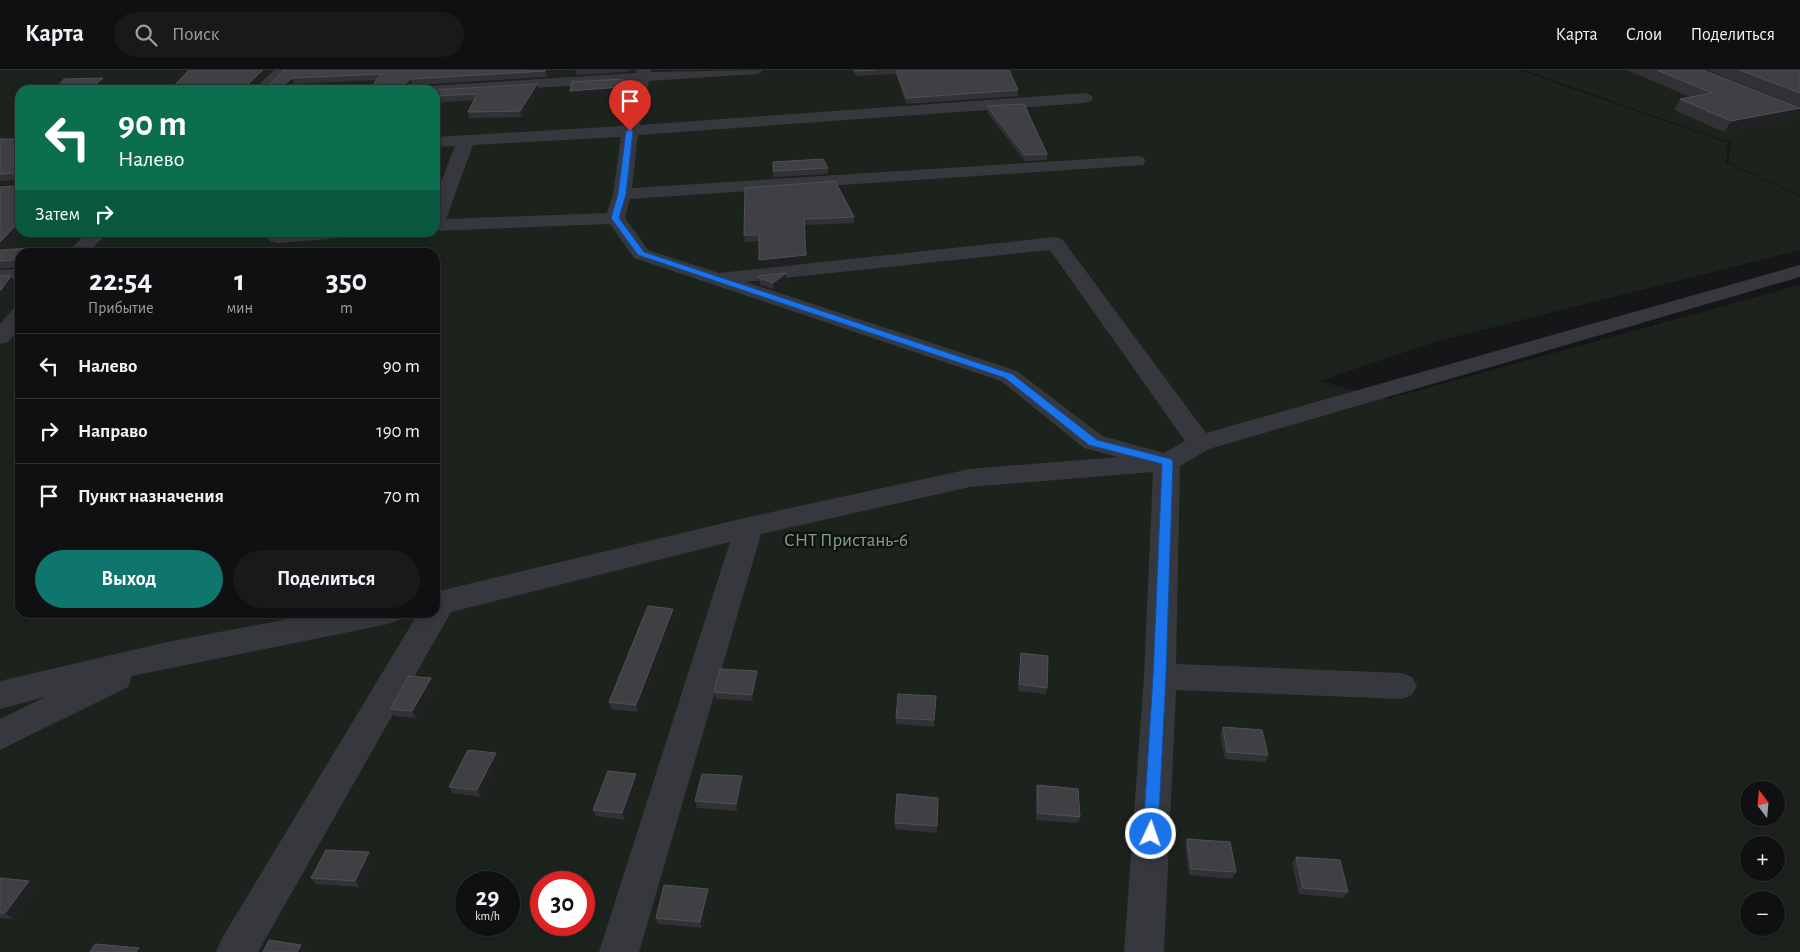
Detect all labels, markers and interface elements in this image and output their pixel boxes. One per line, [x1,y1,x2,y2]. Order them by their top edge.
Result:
search box [114,12,464,57]
icon: search [132,21,160,49]
text: Карта [25,22,84,46]
text: Поиск [172,25,219,44]
text: Карта [1556,26,1598,44]
text: Слои [1626,26,1662,44]
text: Поделиться [1690,26,1775,44]
pin [609,80,651,131]
icon: arrive [616,87,644,115]
icon: left [35,105,100,170]
text: 90 m [118,107,187,142]
text: Налево [118,148,184,170]
icon: right [90,200,118,228]
text: Затем [35,205,80,224]
text: 22:54 [89,266,152,296]
text: 1 [234,266,245,296]
text: 350 [326,266,367,296]
text: Прибытие [88,300,154,316]
text: мин [226,300,253,316]
text: m [340,300,353,316]
icon: left [35,352,63,380]
text: Налево [78,357,137,376]
text: 90 m [383,357,420,376]
icon: right [35,417,63,445]
text: Направо [78,422,148,441]
text: 190 m [376,422,420,441]
icon: arrive [35,482,63,510]
text: Пункт назначения [78,487,224,506]
text: 70 m [384,487,420,506]
park label: СНТ Пристань-6 [784,531,908,550]
button: Выход [35,550,223,608]
button: Поделиться [233,550,420,608]
north arrow [1740,781,1785,826]
map controls [1740,781,1785,936]
position arrow [1124,807,1176,859]
button: + [1740,836,1785,881]
speed limit sign: 30 [530,871,595,936]
text: 29 [476,885,499,910]
button: − [1740,891,1785,936]
text: km/h [475,910,500,922]

